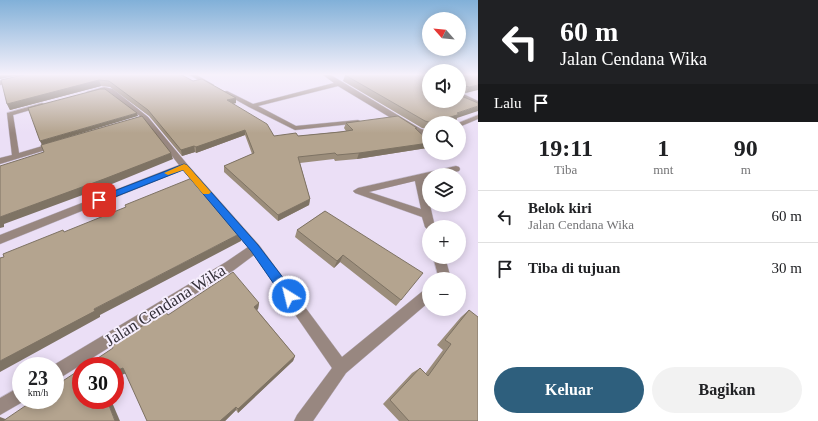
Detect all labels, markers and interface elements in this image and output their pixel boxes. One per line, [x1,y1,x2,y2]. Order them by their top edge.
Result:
north arrow [422,12,466,56]
map controls [422,12,466,316]
icon: left [494,16,546,68]
text: 60 m [560,16,618,47]
text: Jalan Cendana Wika [560,49,707,69]
button: sound [422,64,466,108]
icon: arrive [530,92,552,114]
text: Lalu [494,95,522,111]
button: search [422,116,466,160]
text: 19:11 [538,135,593,161]
text: 1 [657,135,669,161]
text: 90 [734,135,758,161]
text: Tiba [554,162,577,177]
text: mnt [653,162,673,177]
text: m [741,162,751,177]
button: layers [422,168,466,212]
pin [82,183,116,217]
icon: arrive [88,189,110,211]
text: Belok kiri [528,200,592,216]
icon: left [494,206,516,228]
text: 60 m [772,208,802,224]
text: Jalan Cendana Wika [528,217,634,232]
button: + [422,220,466,264]
icon: arrive [494,258,516,280]
street label: Jalan Cendana Wika [101,260,230,350]
text: Tiba di tujuan [528,260,620,276]
text: 30 m [772,260,802,276]
button: − [422,272,466,316]
position arrow [268,275,310,317]
speed limit sign: 30 [72,357,124,409]
text: 23 [28,367,48,389]
button: Keluar [494,367,644,413]
button: Bagikan [652,367,802,413]
text: km/h [28,387,48,398]

